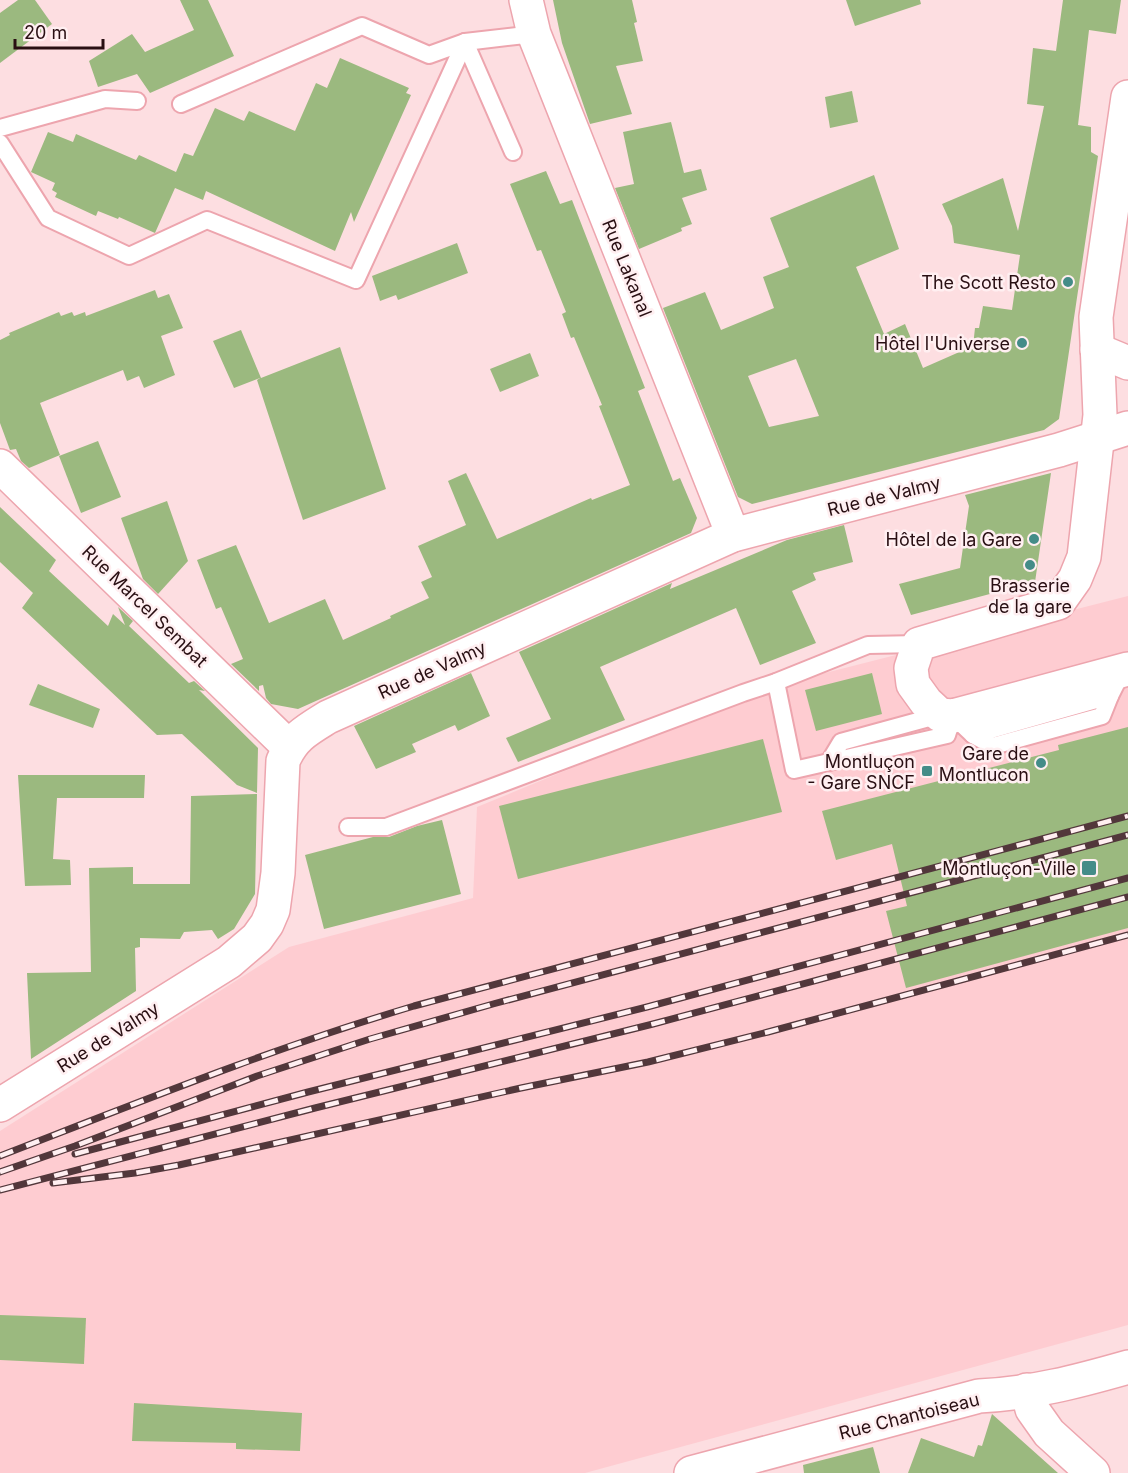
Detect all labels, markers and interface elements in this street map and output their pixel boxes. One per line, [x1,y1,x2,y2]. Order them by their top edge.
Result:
scale bar [15,12,104,50]
text: 20 m [24,22,67,43]
street label: Rue Lakanal [598,216,656,320]
place label: The Scott Resto [921,272,1056,293]
marker: The Scott Resto [1061,275,1075,289]
place label: Hôtel l'Universe [875,333,1010,354]
marker: Hôtel l'Universe [1015,336,1029,350]
street label: Rue de Valmy [825,472,943,520]
place label: Hôtel de la Gare [886,529,1022,550]
marker: Hôtel de la Gare [1027,532,1041,546]
street label: Rue Marcel Sembat [78,541,212,671]
marker: Brasserie de la gare [1023,558,1037,572]
place label: Brasserie de la gare [988,575,1072,617]
street label: Rue de Valmy [375,637,489,703]
place label: Gare de Montlucon [939,743,1029,785]
place label: Montluçon - Gare SNCF [807,751,915,793]
marker: Gare de Montlucon [1034,756,1048,770]
marker: Montluçon - Gare SNCF [920,764,934,778]
place label: Montluçon-Ville [942,858,1076,879]
marker: Montluçon-Ville [1080,859,1098,877]
street label: Rue de Valmy [53,997,163,1077]
street label: Rue Chantoiseau [837,1388,981,1444]

